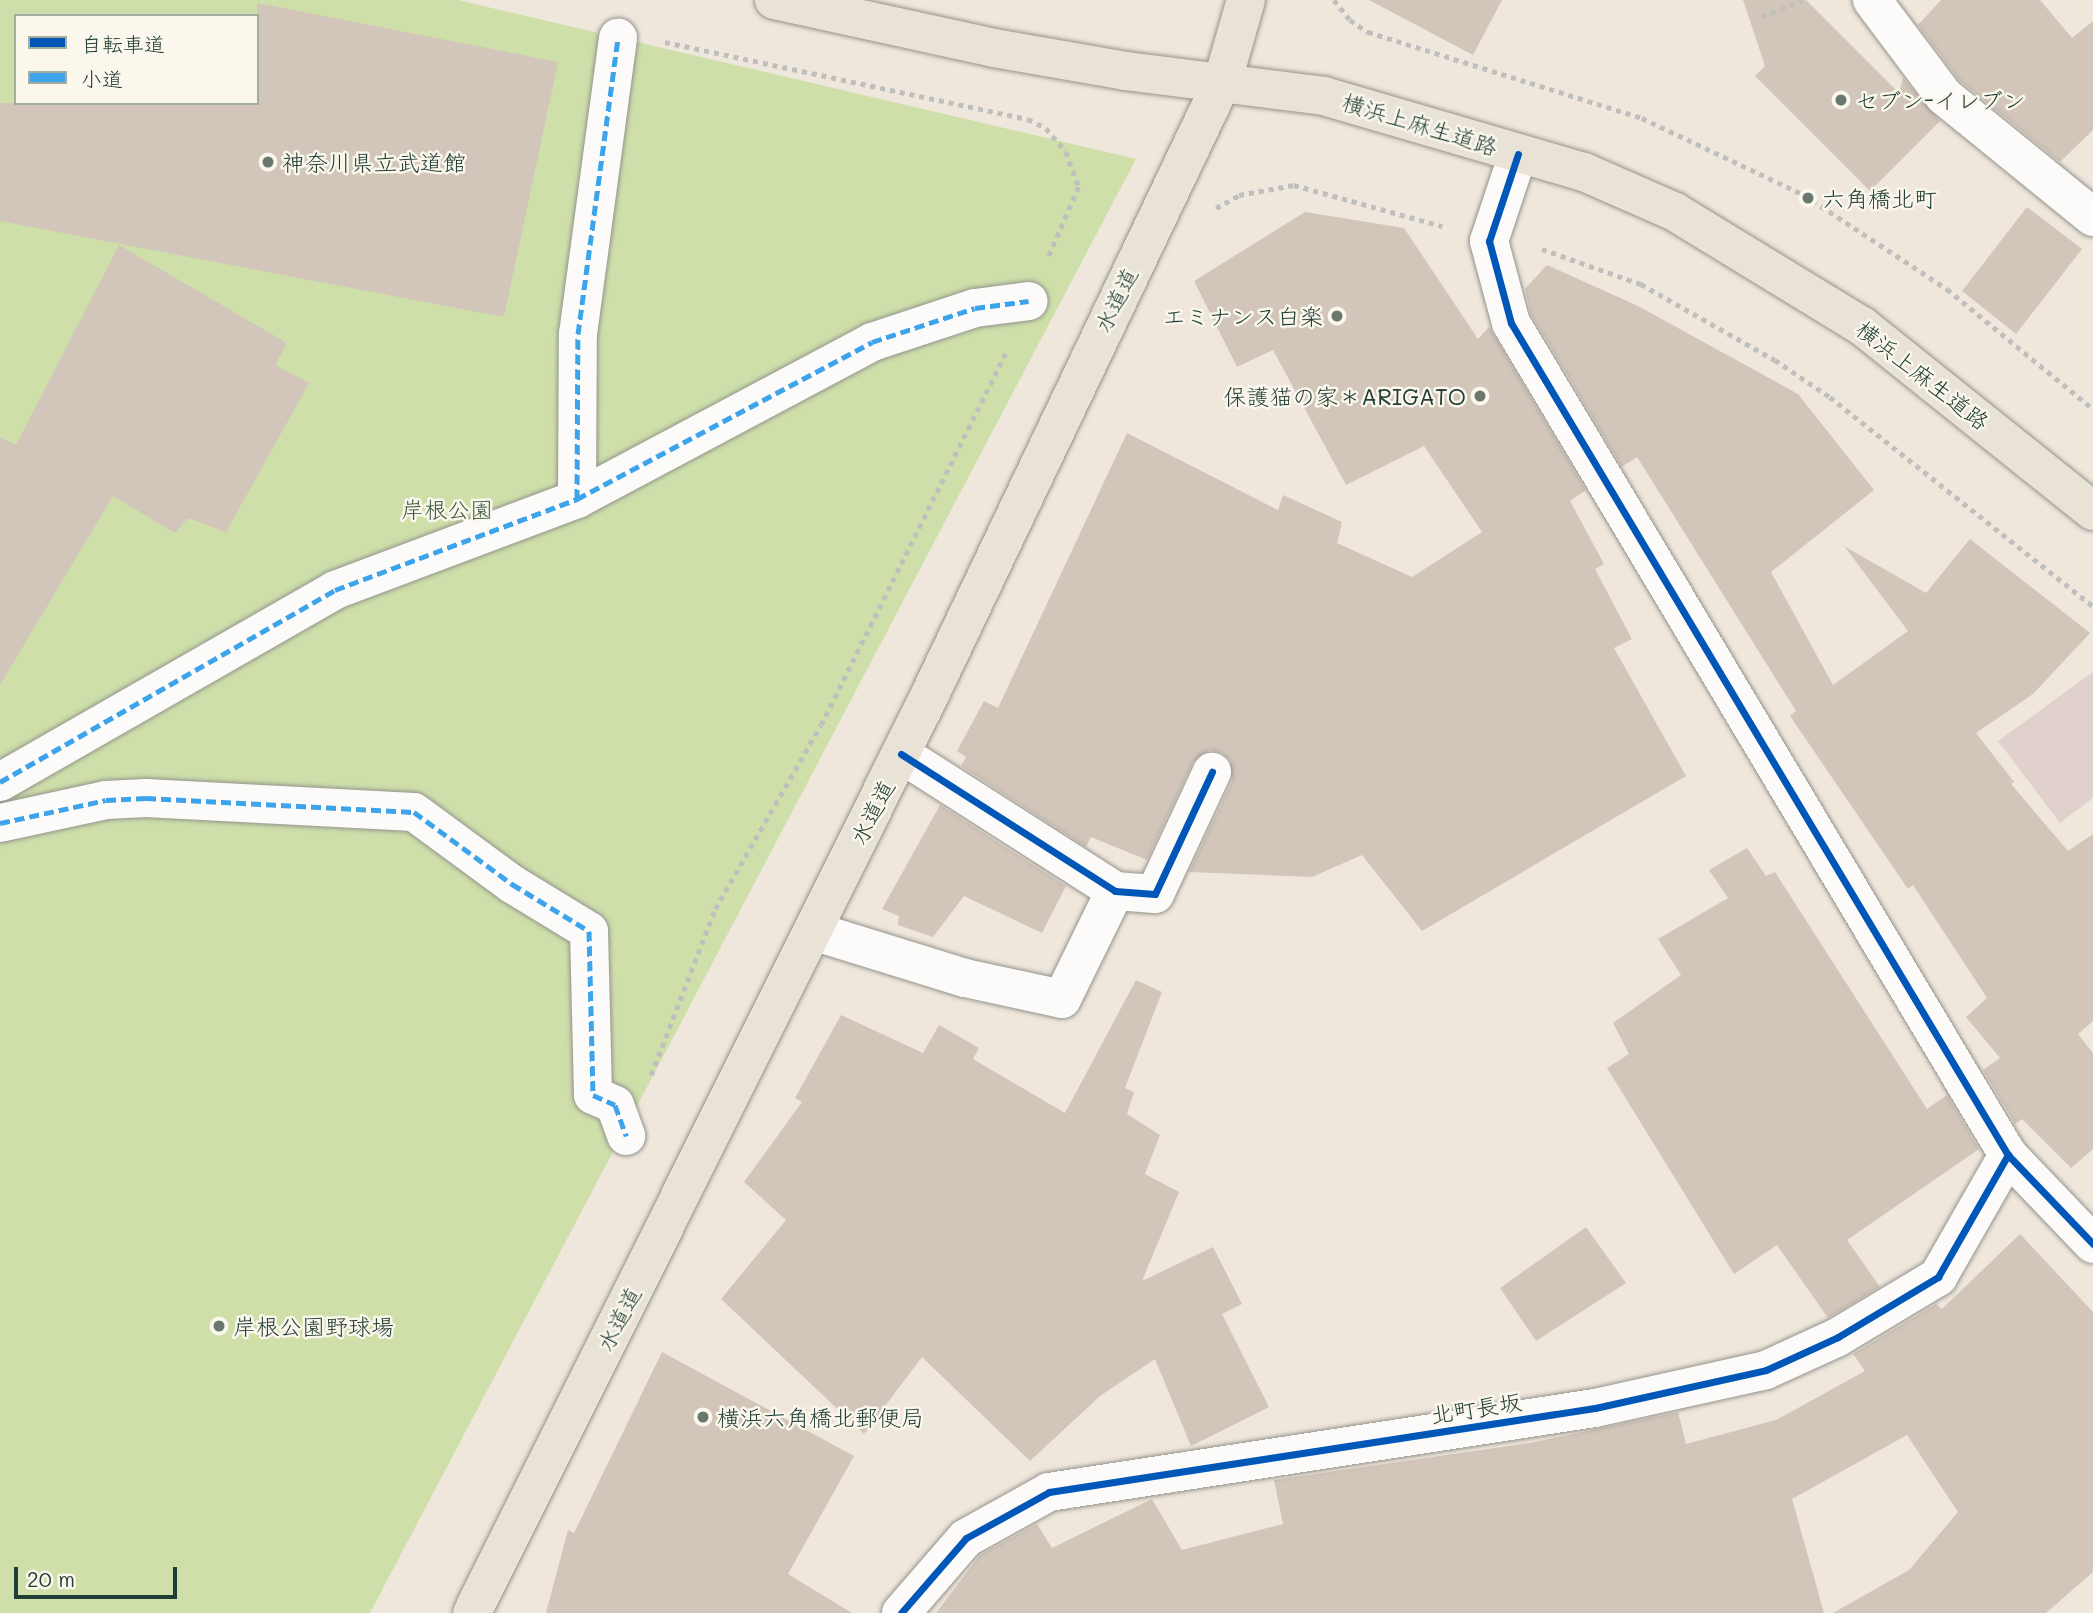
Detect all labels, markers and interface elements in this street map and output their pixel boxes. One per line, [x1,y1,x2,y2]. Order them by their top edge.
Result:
legend [14,14,259,105]
text: 自転車道 [81,30,165,57]
text: 小道 [81,65,123,92]
place label: セブン-イレブン [1855,86,2026,114]
street label: 横浜上麻生道路 [1339,87,1501,161]
marker: セブン-イレブン [1833,92,1849,108]
place label: 神奈川県立武道館 [282,148,466,176]
marker: 神奈川県立武道館 [260,154,276,170]
place label: 六角橋北町 [1822,184,1937,212]
marker: 六角橋北町 [1800,190,1816,206]
street label: 水道道 [1088,263,1144,337]
place label: エミナンス白楽 [1162,302,1323,330]
marker: エミナンス白楽 [1329,308,1345,324]
street label: 横浜上麻生道路 [1851,315,1995,435]
place label: 保護猫の家＊ARIGATO [1223,382,1466,410]
marker: 保護猫の家＊ARIGATO [1472,388,1488,404]
park label: 岸根公園 [401,495,493,523]
street label: 水道道 [844,775,900,849]
street label: 水道道 [591,1282,647,1356]
place label: 岸根公園野球場 [233,1312,394,1340]
marker: 岸根公園野球場 [211,1318,227,1334]
street label: 北町長坂 [1428,1387,1524,1429]
place label: 横浜六角橋北郵便局 [717,1403,924,1431]
marker: 横浜六角橋北郵便局 [695,1409,711,1425]
scale bar [18,1554,180,1598]
text: 20 m [27,1565,75,1592]

